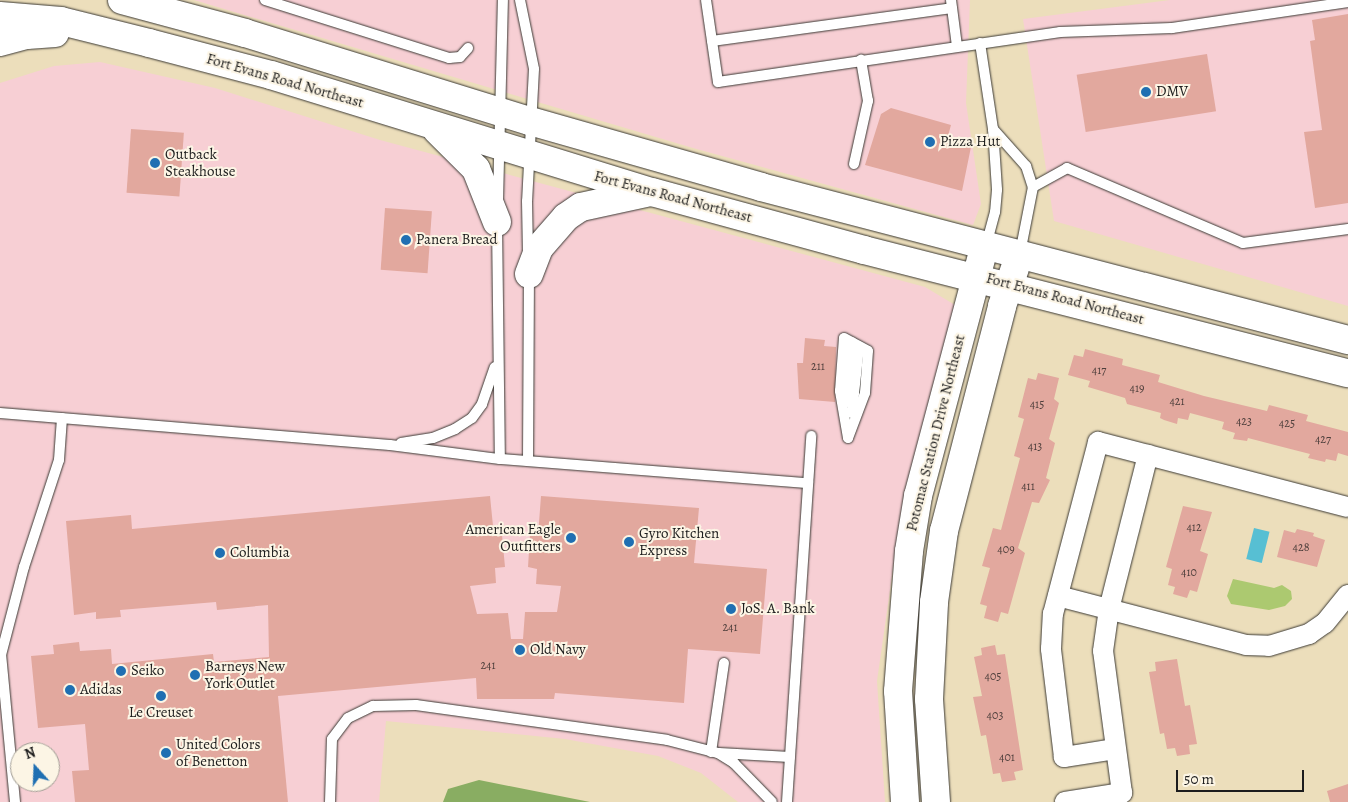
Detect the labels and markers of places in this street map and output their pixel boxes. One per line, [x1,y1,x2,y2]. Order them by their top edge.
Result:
place label: DMV [1156,83,1188,101]
marker: DMV [1140,86,1152,98]
place label: Pizza Hut [940,133,1000,151]
marker: Pizza Hut [924,136,936,148]
place label: Outback Steakhouse [165,145,235,180]
marker: Outback Steakhouse [149,157,161,169]
place label: Panera Bread [416,231,498,249]
marker: Panera Bread [400,234,412,246]
place label: American Eagle Outfitters [466,520,561,555]
place label: Gyro Kitchen Express [639,524,719,559]
marker: American Eagle Outfitters [565,532,577,544]
marker: Gyro Kitchen Express [623,536,635,548]
place label: Columbia [230,544,290,562]
marker: Columbia [214,547,226,559]
place label: JoS. A. Bank [741,600,815,618]
marker: JoS. A. Bank [725,603,737,615]
place label: Old Navy [530,641,586,659]
marker: Old Navy [514,644,526,656]
place label: Barneys New York Outlet [205,657,285,692]
place label: Seiko [131,662,164,680]
marker: Seiko [115,665,127,677]
marker: Barneys New York Outlet [189,669,201,681]
place label: Adidas [80,681,122,699]
marker: Adidas [64,684,76,696]
marker: Le Creuset [155,690,167,702]
place label: Le Creuset [129,704,193,722]
place label: United Colors of Benetton [176,735,261,770]
marker: United Colors of Benetton [160,747,172,759]

